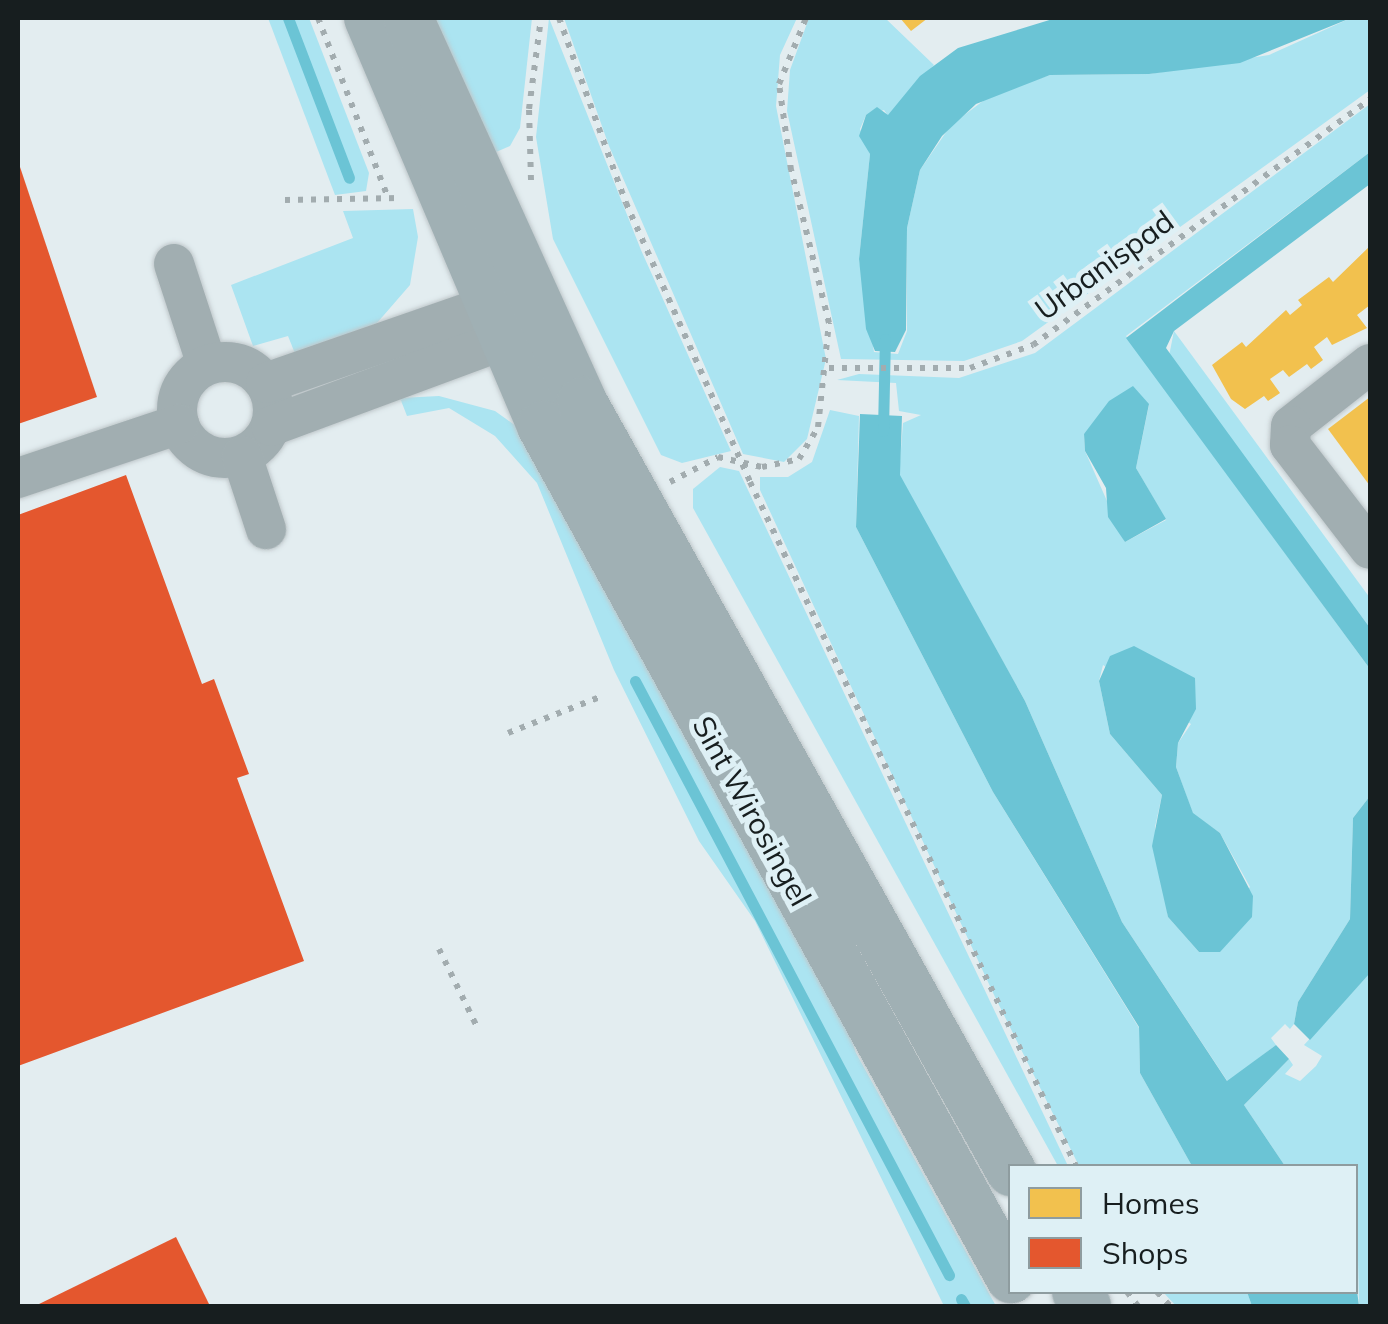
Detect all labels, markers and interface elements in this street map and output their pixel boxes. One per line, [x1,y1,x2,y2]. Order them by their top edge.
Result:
street label: Urbanispad [1028,203,1180,327]
street label: Sint Wirosingel [685,710,819,912]
legend [1008,1164,1358,1294]
text: Homes [1102,1184,1200,1222]
text: Shops [1102,1234,1188,1272]

